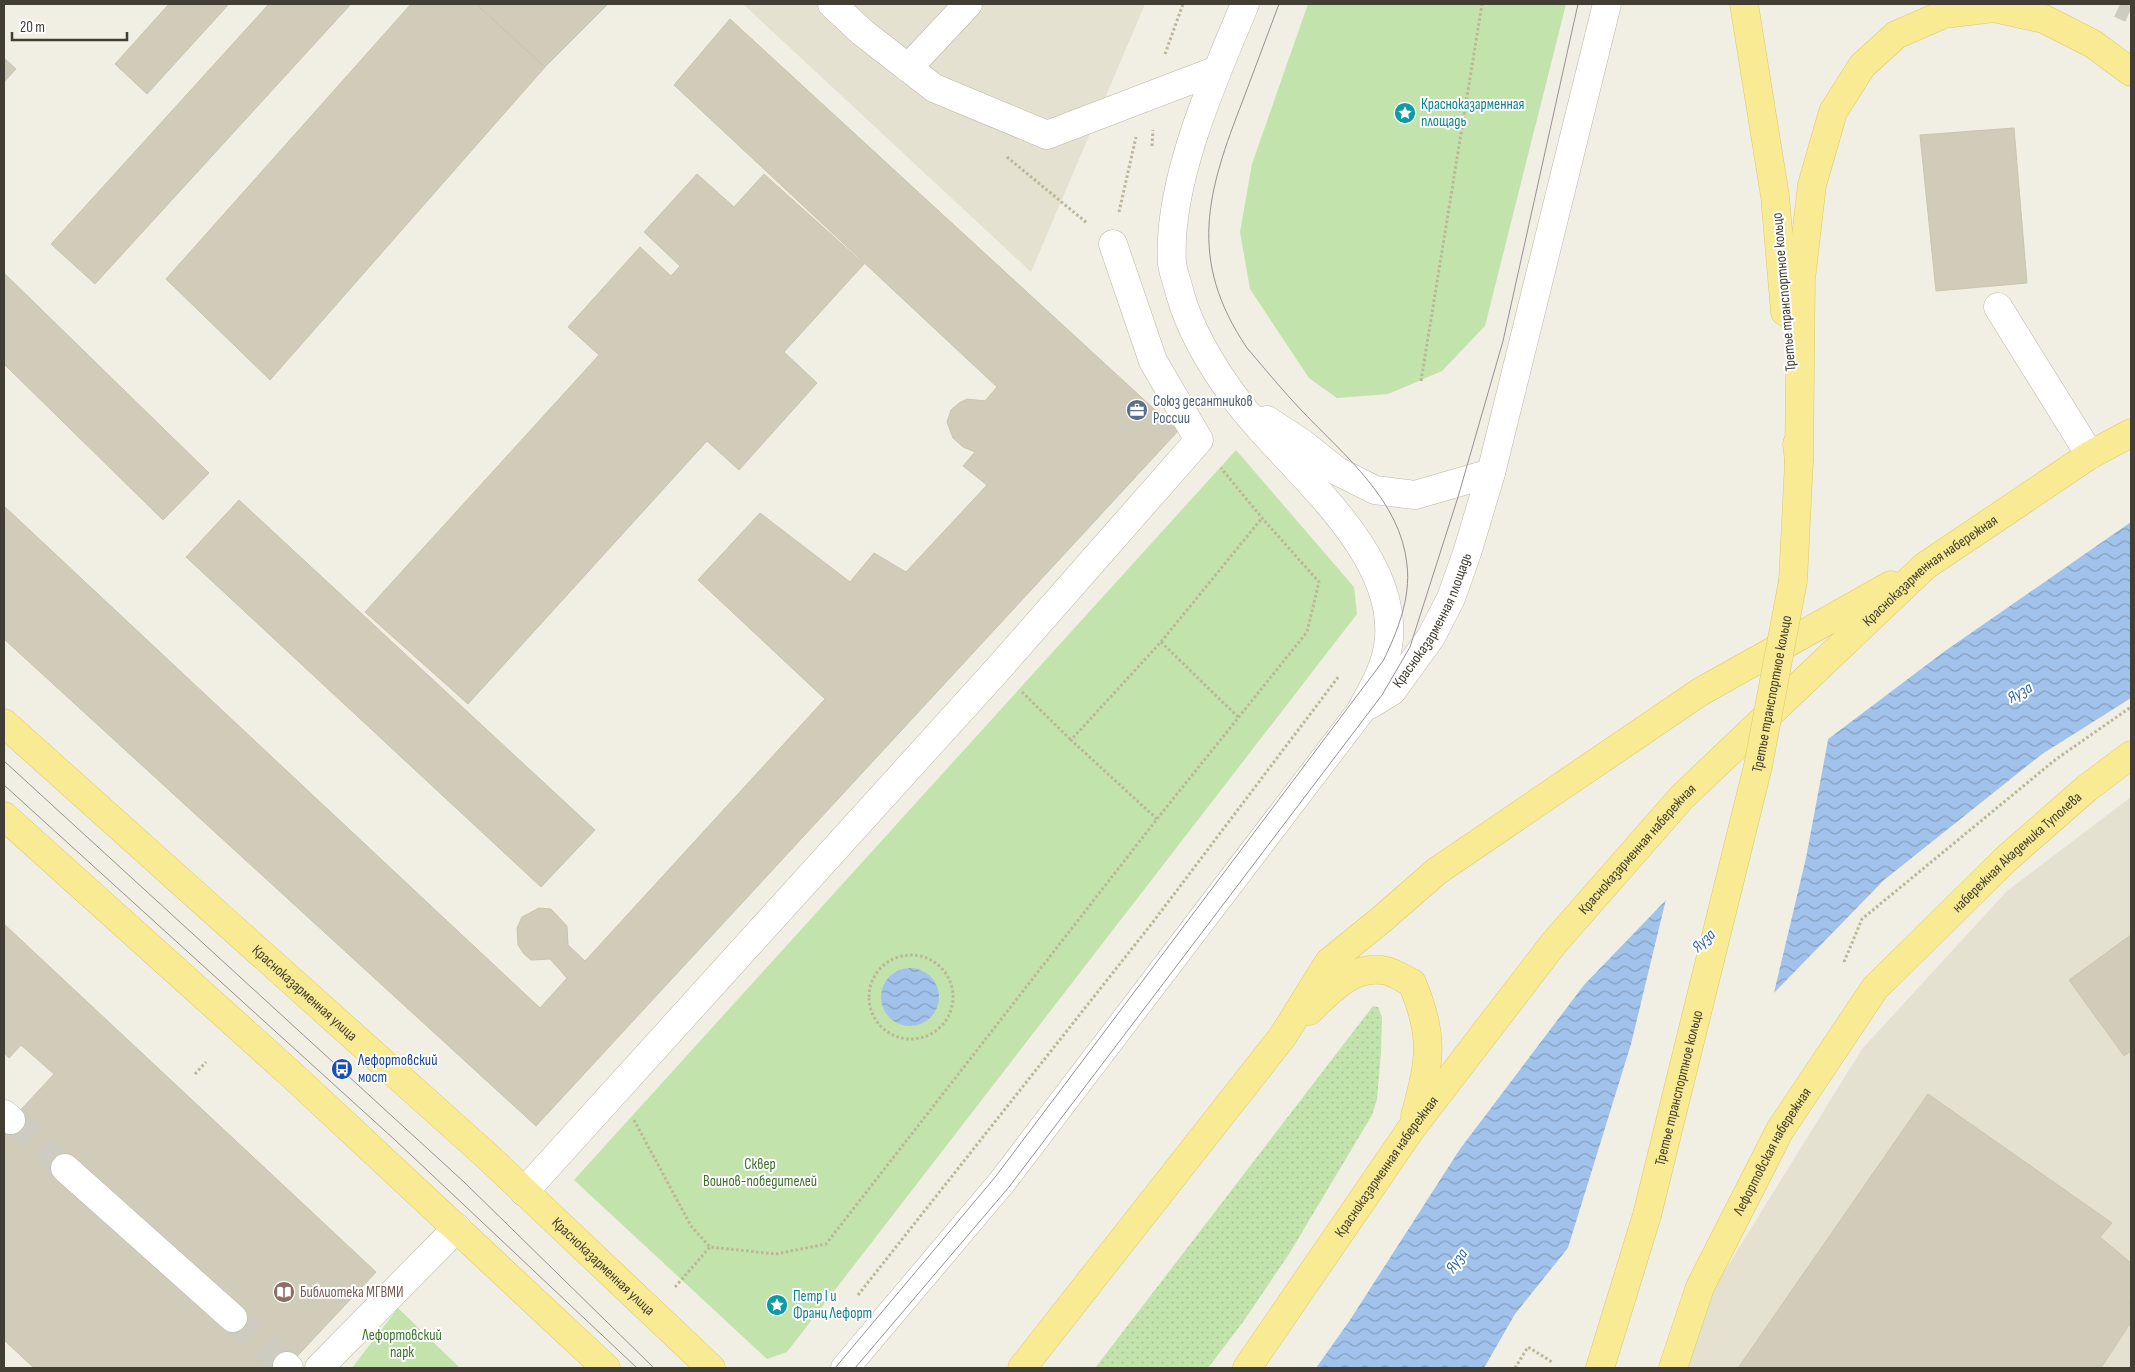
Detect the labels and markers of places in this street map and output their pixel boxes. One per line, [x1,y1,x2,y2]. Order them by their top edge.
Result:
place label: Красноказарменная площадь [1421,95,1524,131]
place icon: Красноказарменная площадь [1393,101,1417,125]
place label: Союз десантников России [1153,392,1253,428]
office icon: Союз десантников России [1125,398,1149,422]
place label: Лефортовский мост [357,1051,437,1087]
bus stop icon: Лефортовский мост [330,1057,354,1081]
library icon: Библиотека МГВМИ [272,1280,296,1304]
place label: Библиотека МГВМИ [300,1283,404,1302]
place label: Петр I и Франц Лефорт [793,1287,872,1323]
place icon: Петр I и Франц Лефорт [765,1293,789,1317]

